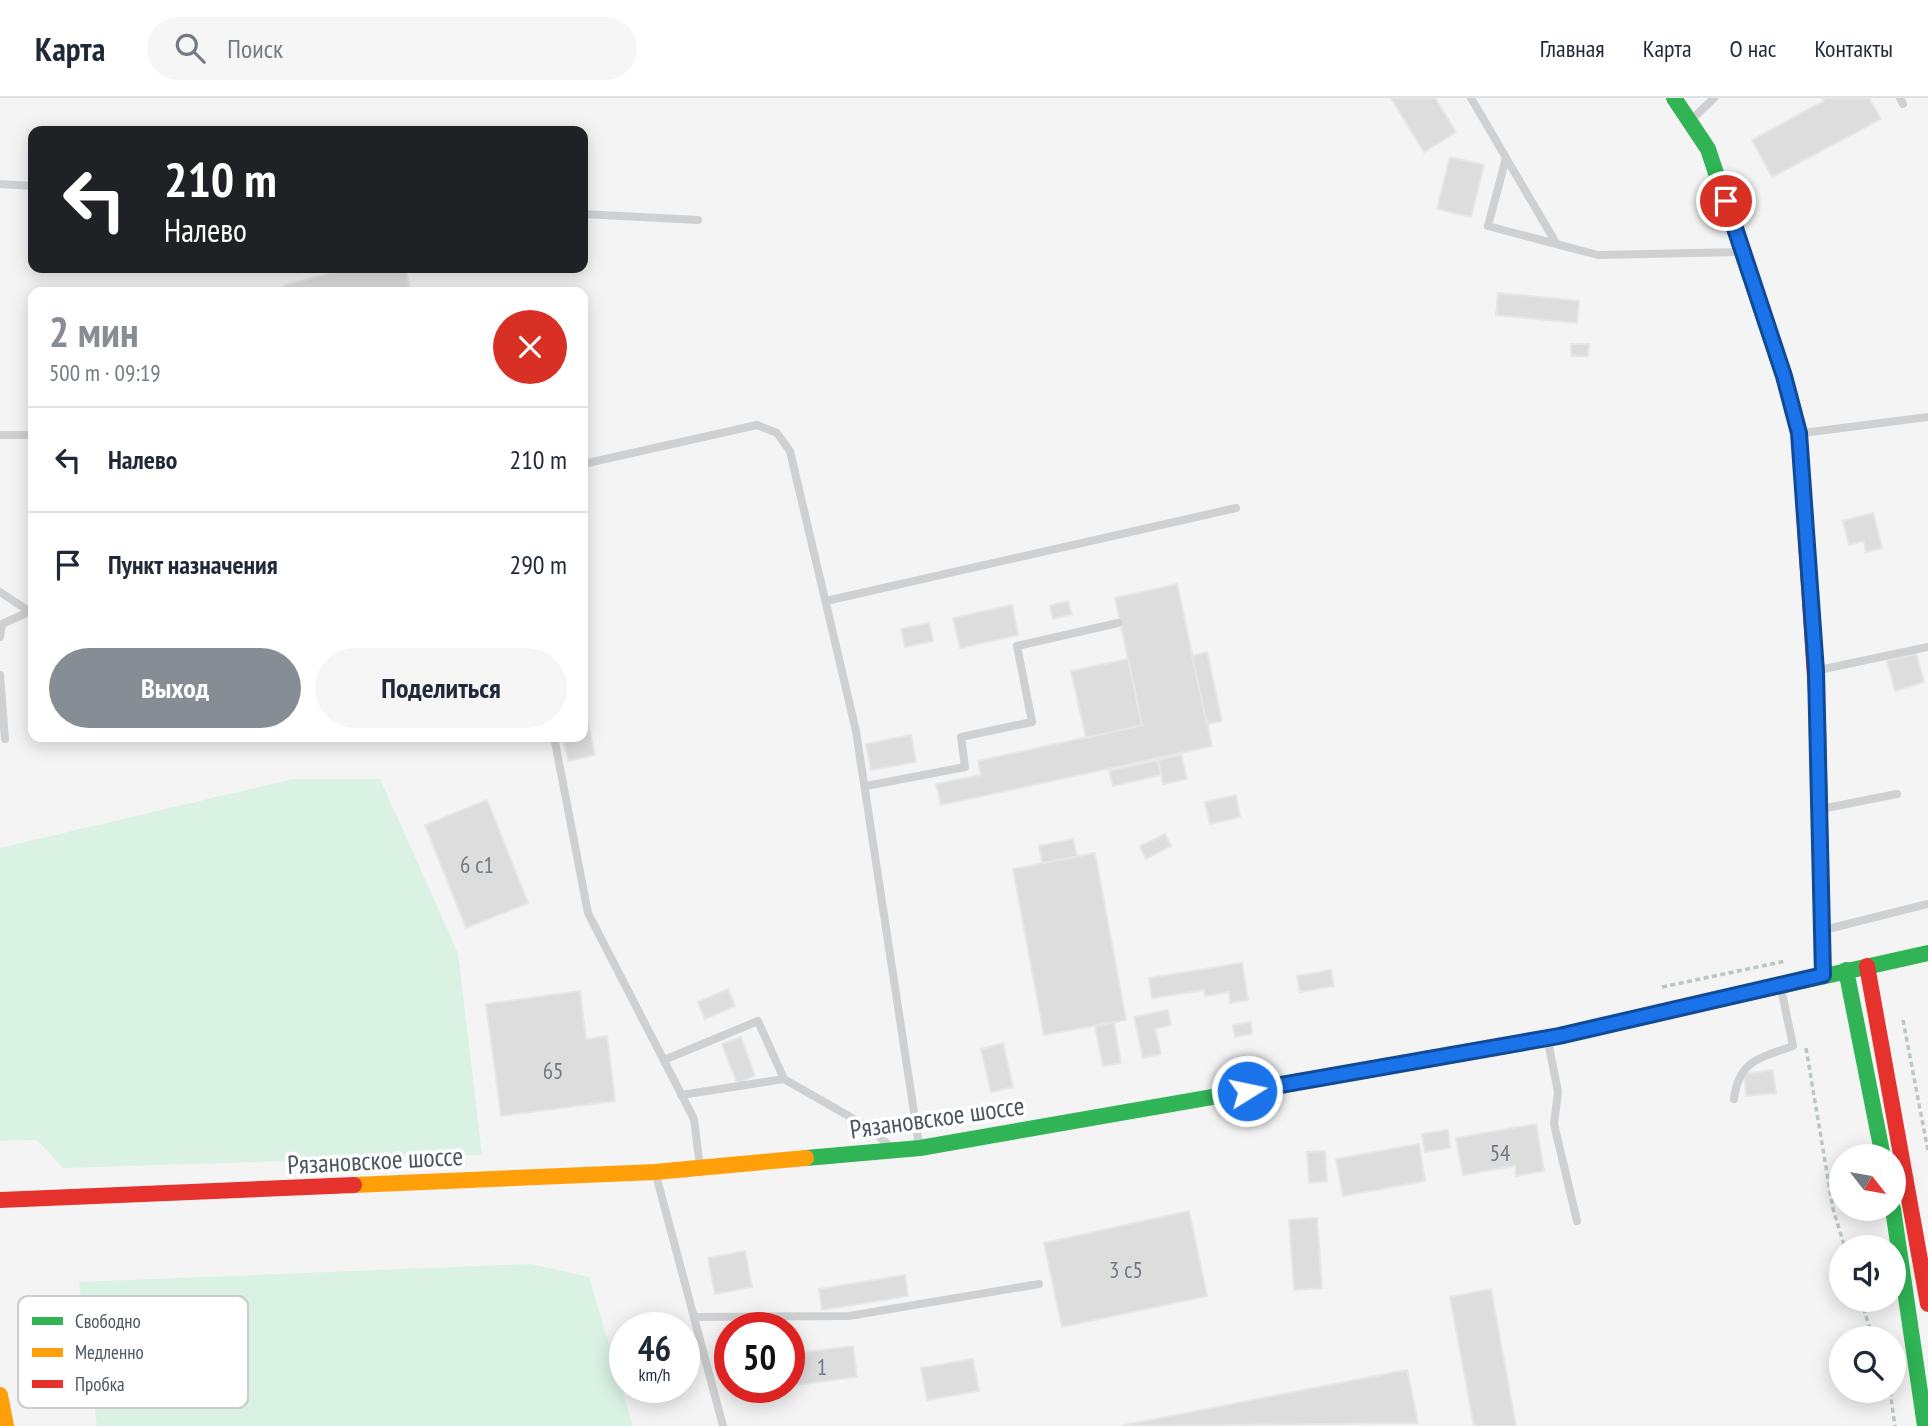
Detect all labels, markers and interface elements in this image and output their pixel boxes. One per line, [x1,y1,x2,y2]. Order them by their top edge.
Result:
search box [147,17,637,80]
text: Карта [35,27,105,70]
icon: search [171,29,209,67]
text: Поиск [227,32,283,65]
text: Главная [1540,33,1605,64]
text: Карта [1643,33,1692,64]
text: О нас [1730,33,1776,64]
text: Контакты [1814,33,1893,64]
text: 210 m [164,147,277,211]
icon: left [49,154,140,245]
pin [1696,171,1756,231]
icon: arrive [1707,182,1745,220]
text: Налево [164,209,247,251]
text: 2 мин [49,304,139,359]
button: close [493,310,567,384]
text: 500 m · 09:19 [49,358,161,387]
icon: left [49,441,87,479]
text: Налево [108,443,177,476]
text: 210 m [509,443,567,476]
icon: arrive [49,546,87,584]
text: Пункт назначения [108,548,278,581]
text: 290 m [509,548,567,581]
button: Выход [49,648,301,728]
button: Поделиться [315,648,567,728]
house number: 6 с1 [460,850,494,879]
position arrow [1210,1054,1284,1128]
house number: 65 [543,1056,563,1085]
street label: Рязановское шоссе [848,1088,1026,1146]
house number: 54 [1490,1138,1510,1167]
street label: Рязановское шоссе [286,1139,464,1181]
north arrow [1829,1144,1906,1222]
map controls [1829,1144,1906,1403]
button: sound [1829,1235,1906,1312]
house number: 3 с5 [1109,1255,1143,1284]
legend [18,1296,248,1408]
text: Свободно [75,1309,141,1333]
speed limit sign: 50 [714,1312,805,1403]
text: 46 [638,1325,671,1371]
button: search [1829,1326,1906,1403]
text: Медленно [75,1340,144,1364]
house number: 1 [817,1352,827,1381]
text: km/h [639,1363,670,1386]
text: Пробка [75,1372,125,1396]

